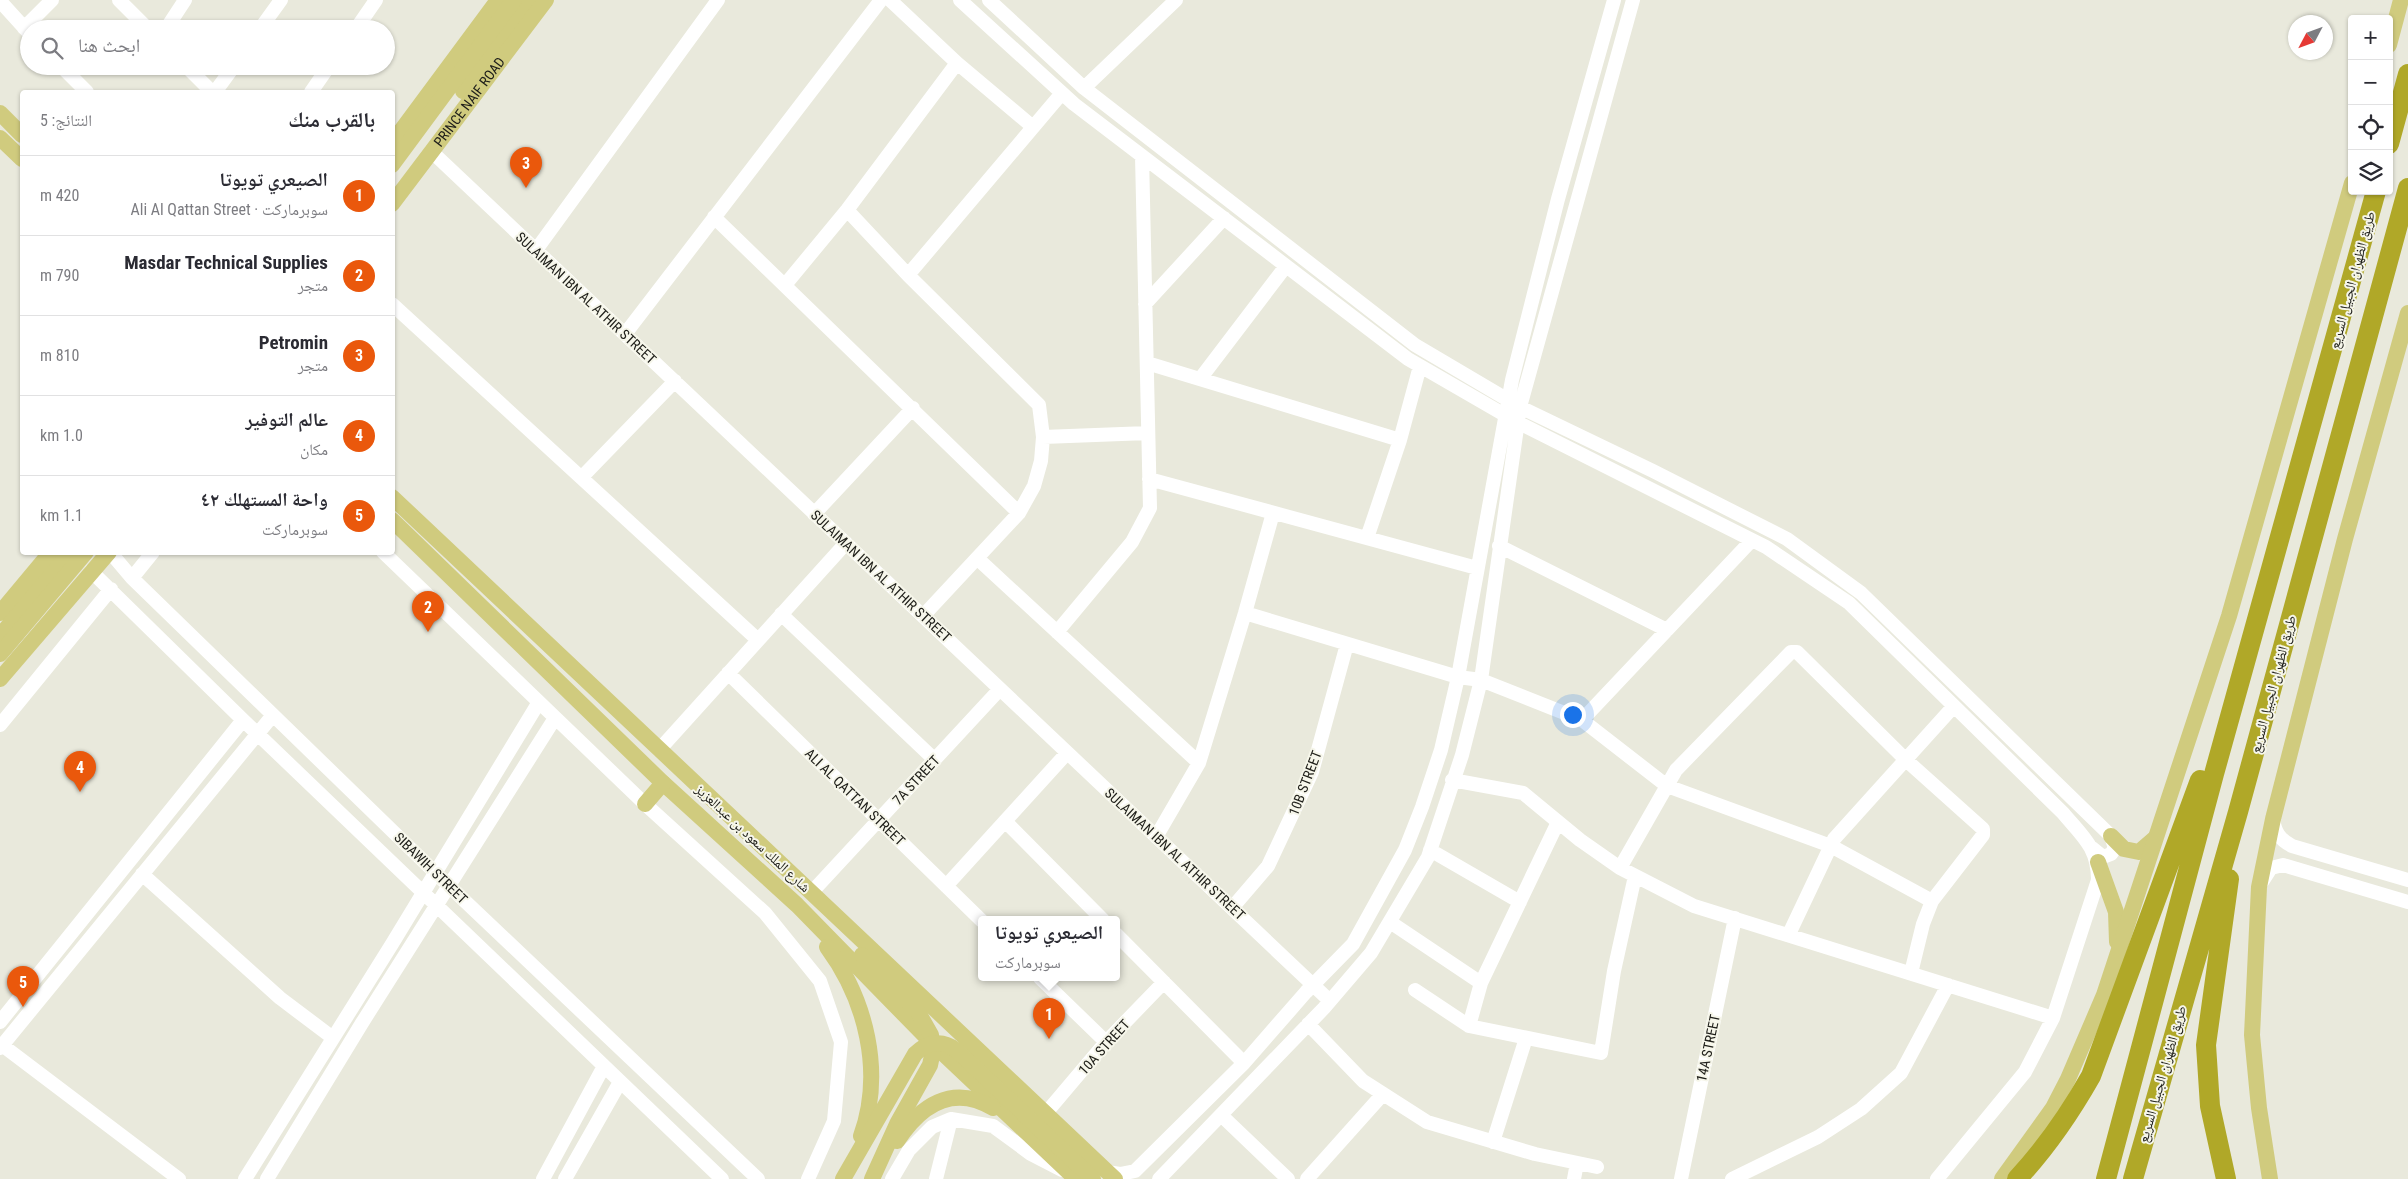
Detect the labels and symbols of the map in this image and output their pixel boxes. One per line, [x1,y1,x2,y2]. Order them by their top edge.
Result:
north arrow [2288,15,2333,60]
street label: PRINCE NAIF ROAD [430,54,508,150]
pin: 3 [510,147,542,188]
street label: طريق الظهران الجبيل السريع [2326,209,2380,351]
street label: SULAIMAN IBN AL ATHIR STREET [513,229,659,367]
street label: SULAIMAN IBN AL ATHIR STREET [808,507,954,645]
pin: 2 [412,591,444,632]
street label: طريق الظهران الجبيل السريع [2247,613,2301,755]
your location [1560,702,1586,728]
street label: ALI AL QATTAN STREET [802,745,908,849]
street label: 10B STREET [1285,748,1325,818]
pin: 4 [64,751,96,792]
street label: 7A STREET [889,752,943,808]
street label: شارع الملك سعود بن عبدالعزيز [690,780,814,897]
street label: SULAIMAN IBN AL ATHIR STREET [1102,785,1248,923]
street label: SIBAWIH STREET [391,829,471,907]
pin: 5 [7,966,39,1007]
pin: 1 [1033,998,1065,1039]
street label: طريق الظهران الجبيل السريع [2135,1004,2191,1145]
street label: 14A STREET [1693,1013,1723,1083]
street label: 10A STREET [1075,1016,1133,1078]

